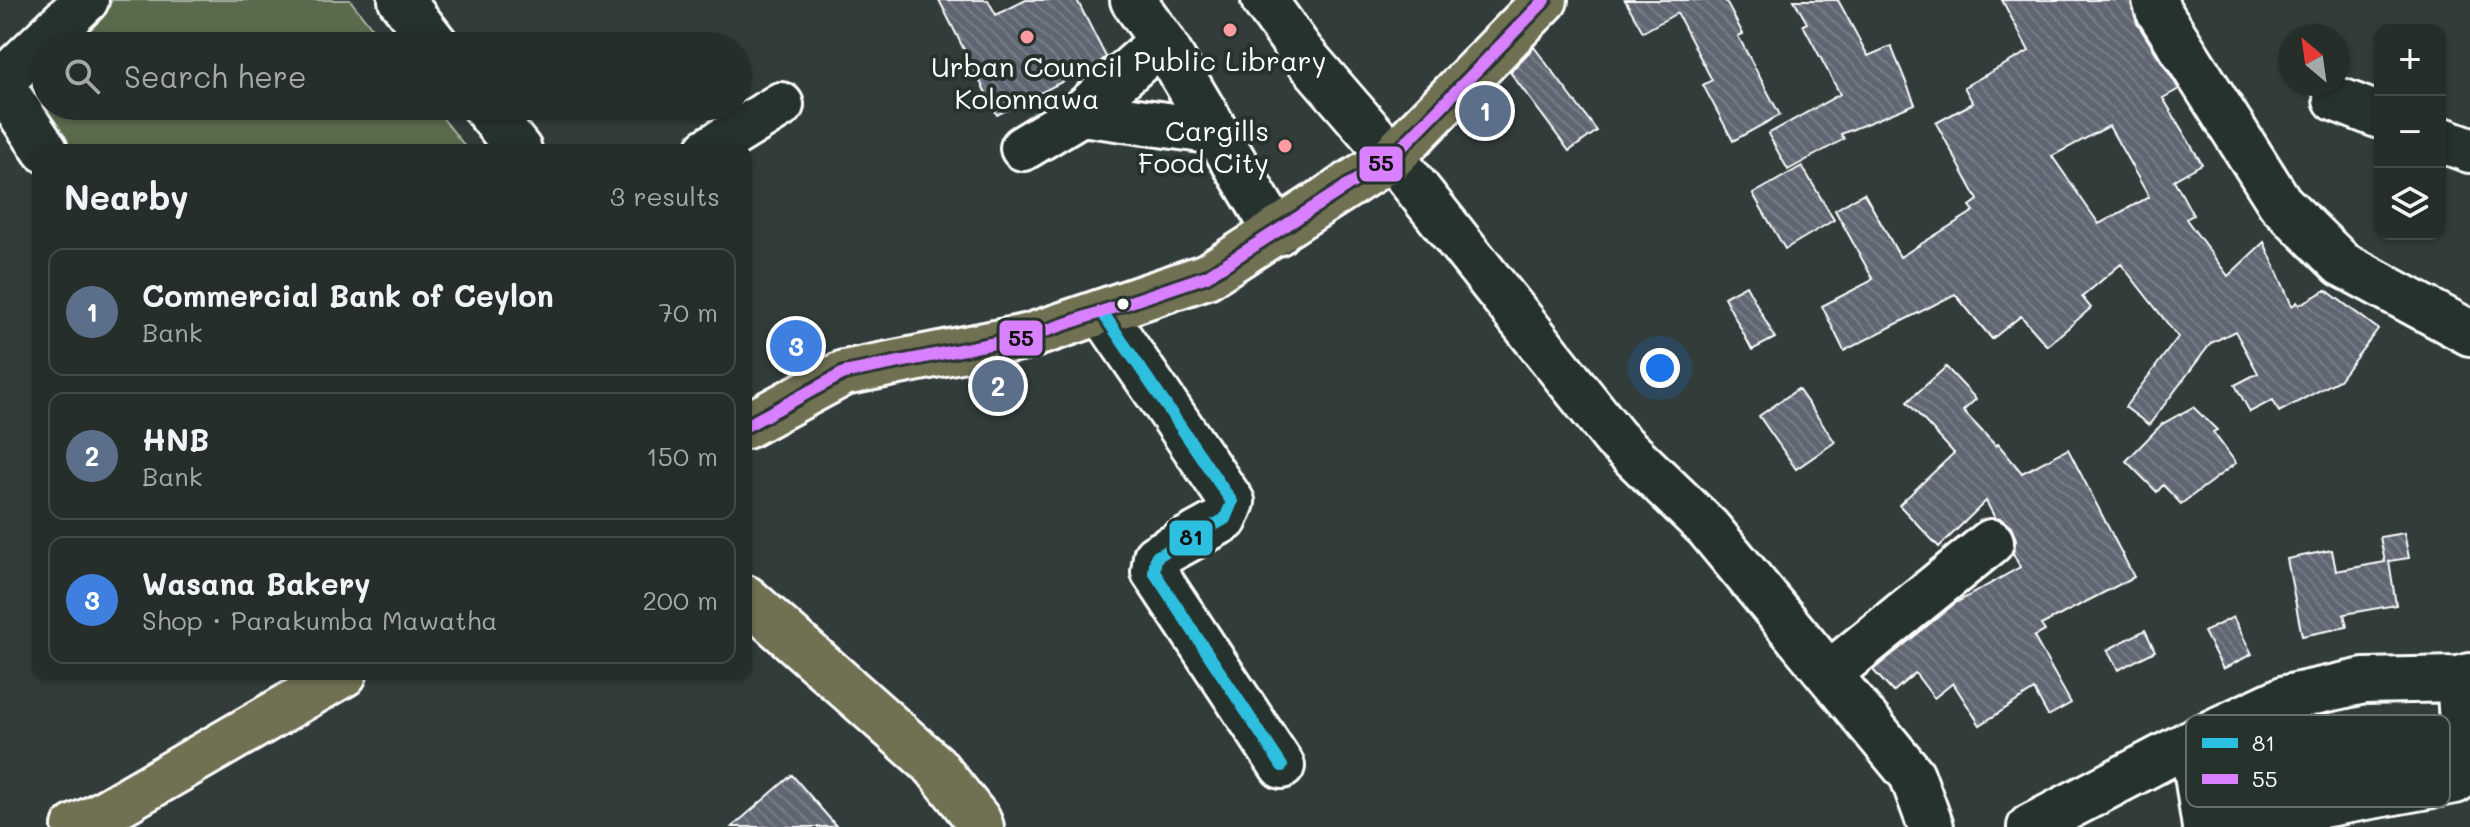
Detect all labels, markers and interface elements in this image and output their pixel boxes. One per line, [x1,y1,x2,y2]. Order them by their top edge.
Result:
marker: Public Library [1221,21,1239,39]
north arrow [2278,24,2350,96]
map controls [2374,24,2446,240]
button: + [2374,24,2446,96]
marker: Urban Council Kolonnawa [1018,28,1036,46]
search box [32,32,752,120]
place label: Public Library [1134,42,1326,78]
place label: Urban Council Kolonnawa [931,48,1123,116]
icon: search [60,54,104,98]
text: Search here [124,56,307,96]
pin: 1 [1459,81,1511,141]
button: − [2374,96,2446,168]
place label: Cargills Food City [1138,112,1269,180]
marker: Cargills Food City [1276,137,1294,155]
line badge: 55 [1358,145,1404,183]
text: 55 [1368,148,1394,177]
button: layers [2374,168,2446,240]
text: Nearby [64,174,189,219]
text: 3 results [610,179,720,213]
text: Commercial Bank of Ceylon [142,275,554,315]
text: 1 [86,295,98,329]
text: 70 m [658,295,718,329]
unlabelled marker [1115,296,1131,312]
text: Bank [142,315,203,349]
pin: 3 [770,316,822,376]
line badge: 55 [998,319,1044,357]
text: 55 [1008,323,1034,352]
your location [1640,348,1680,388]
pin: 2 [972,356,1024,416]
text: HNB [142,419,209,459]
text: 2 [85,439,99,473]
text: 150 m [646,439,718,473]
text: Bank [142,459,203,493]
line badge: 81 [1168,519,1214,557]
text: 81 [1179,522,1203,551]
text: Wasana Bakery [142,563,371,603]
text: 3 [84,583,100,617]
text: 200 m [642,583,718,617]
text: Shop · Parakumba Mawatha [142,603,498,637]
legend [2186,715,2450,807]
text: 81 [2252,728,2275,757]
text: 55 [2252,764,2278,793]

